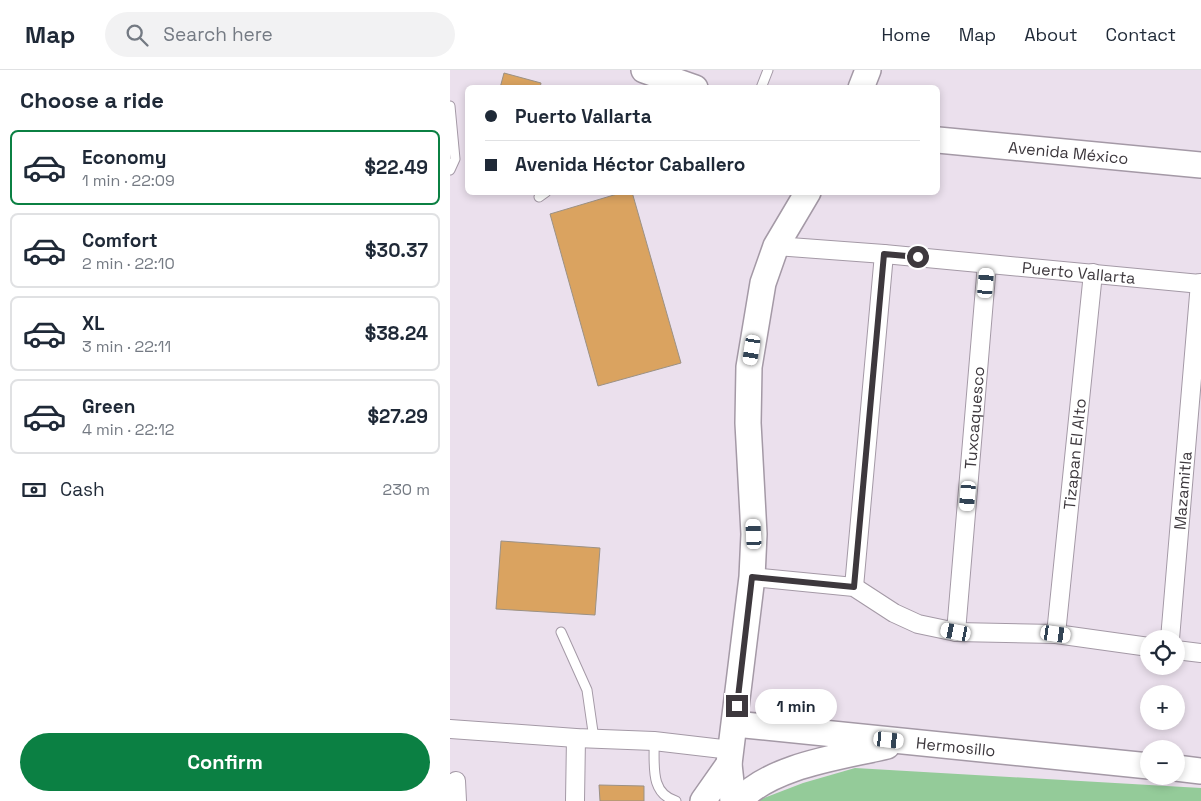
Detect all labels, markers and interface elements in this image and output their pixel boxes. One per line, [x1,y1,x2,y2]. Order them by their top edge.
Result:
search box [105,12,455,57]
text: Map [25,19,75,50]
icon: search [123,21,151,49]
text: Search here [163,22,273,47]
text: Home [882,23,931,46]
text: Map [959,23,996,46]
text: About [1024,23,1078,46]
text: Contact [1106,23,1176,46]
text: Choose a ride [20,86,164,114]
text: Puerto Vallarta [515,104,652,129]
street label: Avenida México [1007,136,1129,169]
icon: car [22,145,67,190]
text: Economy [82,145,166,170]
text: Avenida Héctor Caballero [515,152,745,177]
text: $22.49 [364,155,428,180]
text: 1 min · 22:09 [82,170,175,191]
icon: car [22,228,67,273]
text: Comfort [82,228,158,253]
text: $30.37 [365,238,428,263]
route start [907,246,929,268]
text: 2 min · 22:10 [82,253,175,274]
street label: Puerto Vallarta [1021,257,1137,288]
car [977,267,994,299]
icon: car [22,311,67,356]
text: XL [82,311,105,336]
text: $38.24 [365,321,428,346]
car [742,334,761,366]
text: 3 min · 22:11 [82,336,171,357]
street label: Tuxcaquesco [959,366,989,470]
icon: car [22,394,67,439]
text: Green [82,394,135,419]
street label: Tizapan El Alto [1058,397,1091,511]
text: $27.29 [368,404,428,429]
text: 4 min · 22:12 [82,419,175,440]
street label: Mazamitla [1169,450,1196,531]
icon: cash [20,476,48,504]
text: Cash [60,477,105,502]
text: 230 m [383,479,430,500]
car [959,480,976,512]
car [745,519,762,549]
car [939,622,972,642]
car [1040,624,1071,644]
map controls [1140,630,1185,785]
button: locate [1140,630,1185,675]
button: + [1140,685,1185,730]
callout: 1 min [754,688,837,724]
route end [726,695,748,717]
text: 1 min [776,696,816,717]
car [873,731,904,749]
street label: Hermosillo [915,732,997,761]
button: Confirm [20,733,430,791]
button: − [1140,740,1185,785]

